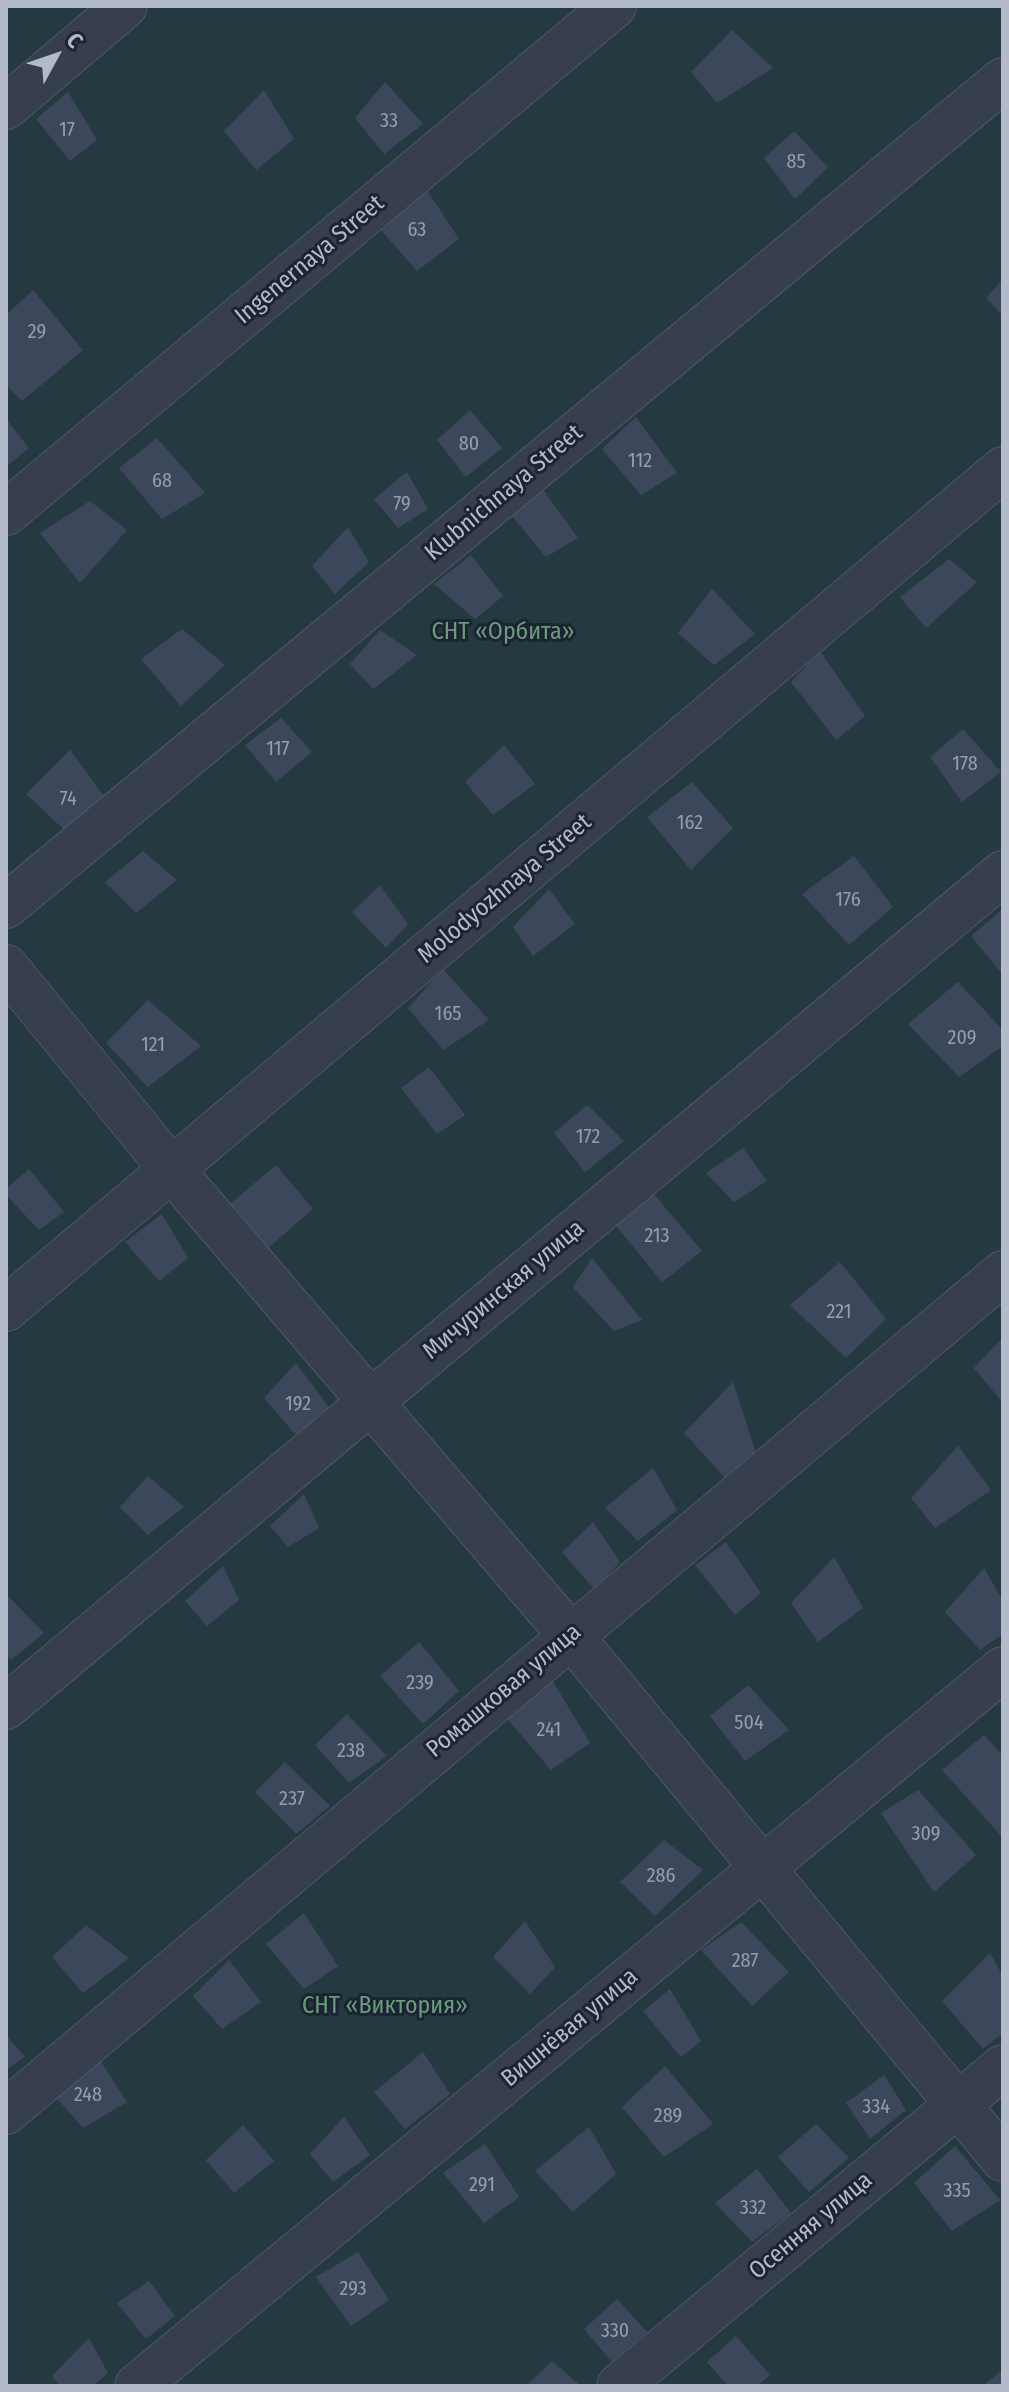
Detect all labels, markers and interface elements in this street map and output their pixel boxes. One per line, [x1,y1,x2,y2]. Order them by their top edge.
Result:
north arrow [16,16,96,96]
text: С [61,27,89,53]
house number: 33 [380,109,398,133]
house number: 17 [59,118,75,142]
house number: 85 [786,150,806,174]
street label: Ingenernaya Street [230,189,390,331]
house number: 63 [408,218,426,242]
house number: 29 [28,320,46,344]
street label: Klubnichnaya Street [419,419,589,567]
house number: 80 [459,432,479,456]
house number: 112 [628,449,652,473]
house number: 68 [152,469,172,493]
house number: 79 [393,492,411,516]
park label: СНТ «Орбита» [431,618,575,646]
house number: 117 [266,737,290,761]
house number: 178 [952,752,978,776]
house number: 74 [59,787,77,811]
street label: Molodyozhnaya Street [412,808,598,970]
house number: 162 [677,811,703,835]
house number: 176 [835,888,861,912]
house number: 165 [435,1002,461,1026]
house number: 209 [948,1026,976,1050]
house number: 121 [141,1033,165,1057]
house number: 172 [576,1125,600,1149]
street label: Мичуринская улица [418,1214,590,1366]
house number: 213 [644,1224,670,1248]
house number: 221 [827,1300,851,1324]
house number: 192 [285,1392,311,1416]
street label: Ромашковая улица [421,1618,587,1764]
house number: 239 [406,1671,434,1695]
house number: 504 [734,1711,764,1735]
house number: 241 [537,1718,561,1742]
house number: 238 [337,1739,365,1763]
house number: 237 [279,1787,305,1811]
house number: 309 [912,1822,940,1846]
house number: 286 [647,1864,675,1888]
house number: 287 [732,1949,758,1973]
street label: Вишнёвая улица [496,1963,644,2093]
park label: СНТ «Виктория» [302,1992,468,2020]
house number: 248 [74,2083,102,2107]
house number: 334 [862,2095,890,2119]
house number: 289 [654,2104,682,2128]
street label: Осенняя улица [744,2166,878,2286]
house number: 291 [469,2173,495,2197]
house number: 335 [943,2179,971,2203]
house number: 332 [740,2196,766,2220]
house number: 293 [339,2277,367,2301]
house number: 330 [601,2319,629,2343]

